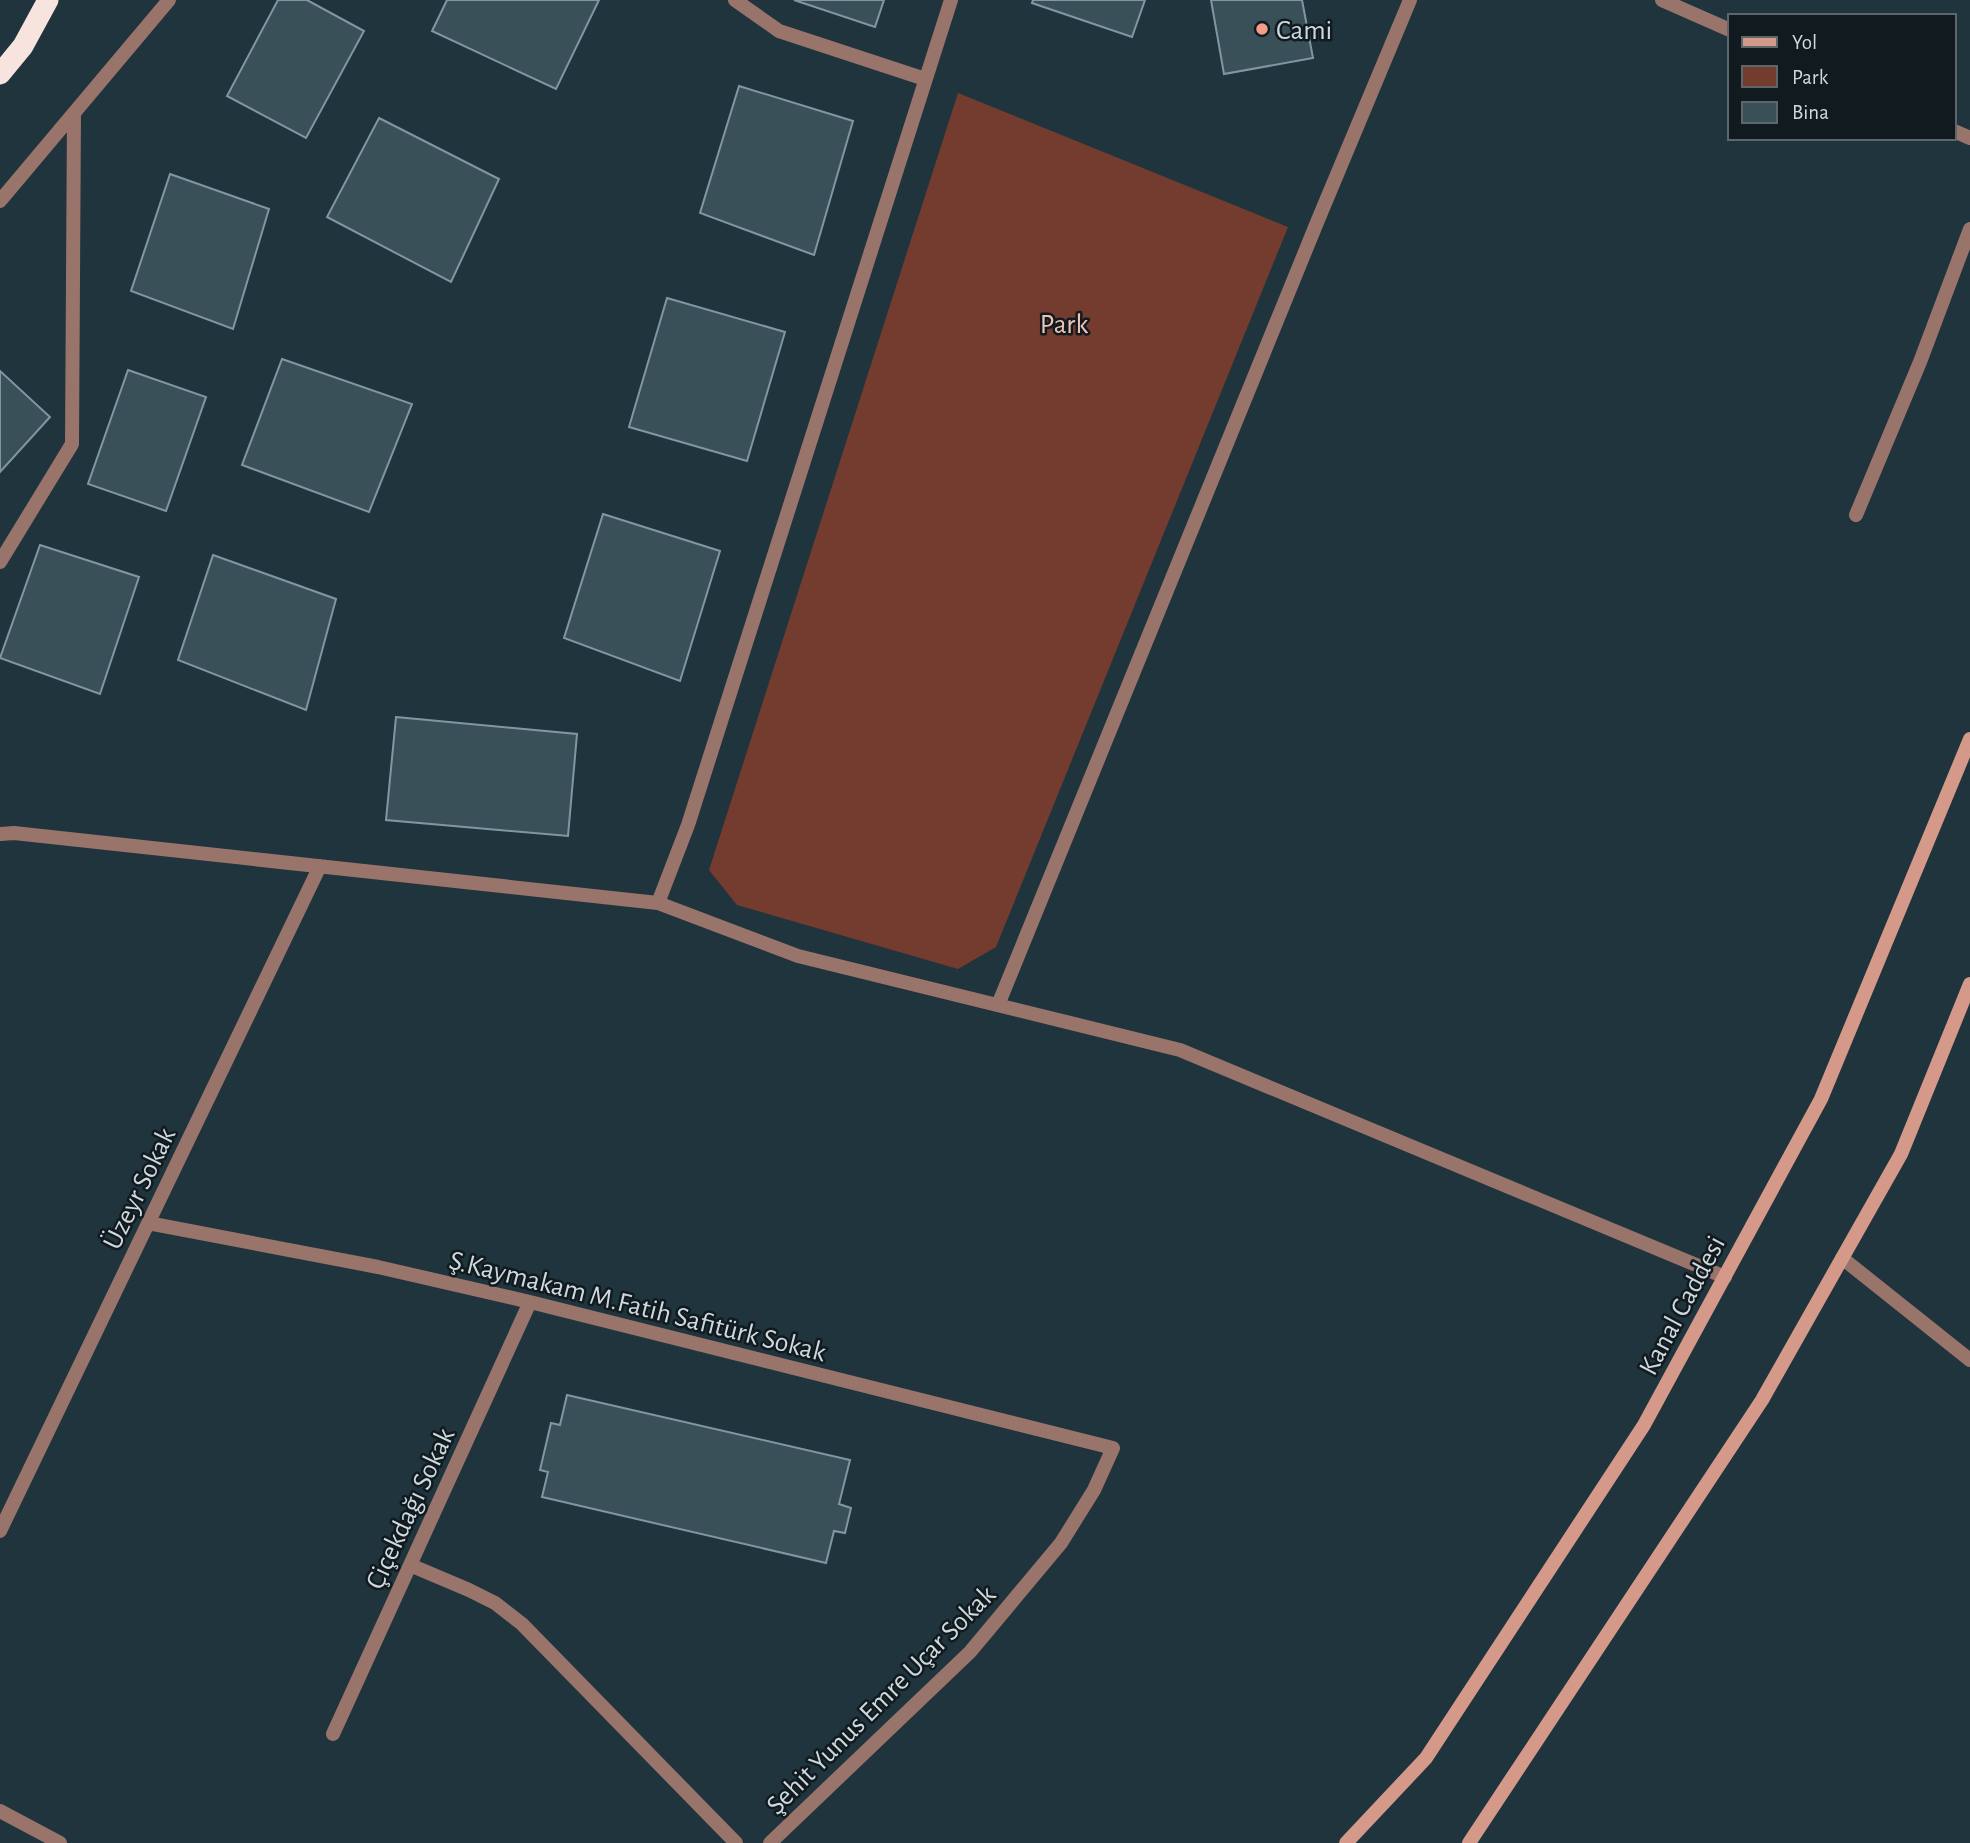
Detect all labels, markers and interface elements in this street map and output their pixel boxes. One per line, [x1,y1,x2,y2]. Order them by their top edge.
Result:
legend [1728,14,1956,140]
place label: Cami [1276,17,1332,45]
marker: Cami [1254,21,1270,37]
text: Yol [1792,32,1817,53]
text: Park [1792,67,1829,88]
text: Bina [1792,102,1829,123]
park label: Park [1040,311,1088,339]
street label: Üzeyr Sokak [97,1123,181,1254]
street label: Kanal Caddesi [1634,1232,1731,1380]
street label: Ş.Kaymakam M.Fatih Safitürk Sokak [446,1247,829,1367]
street label: Çiçekdağı Sokak [361,1424,460,1594]
street label: Şehit Yunus Emre Uçar Sokak [762,1580,1001,1820]

